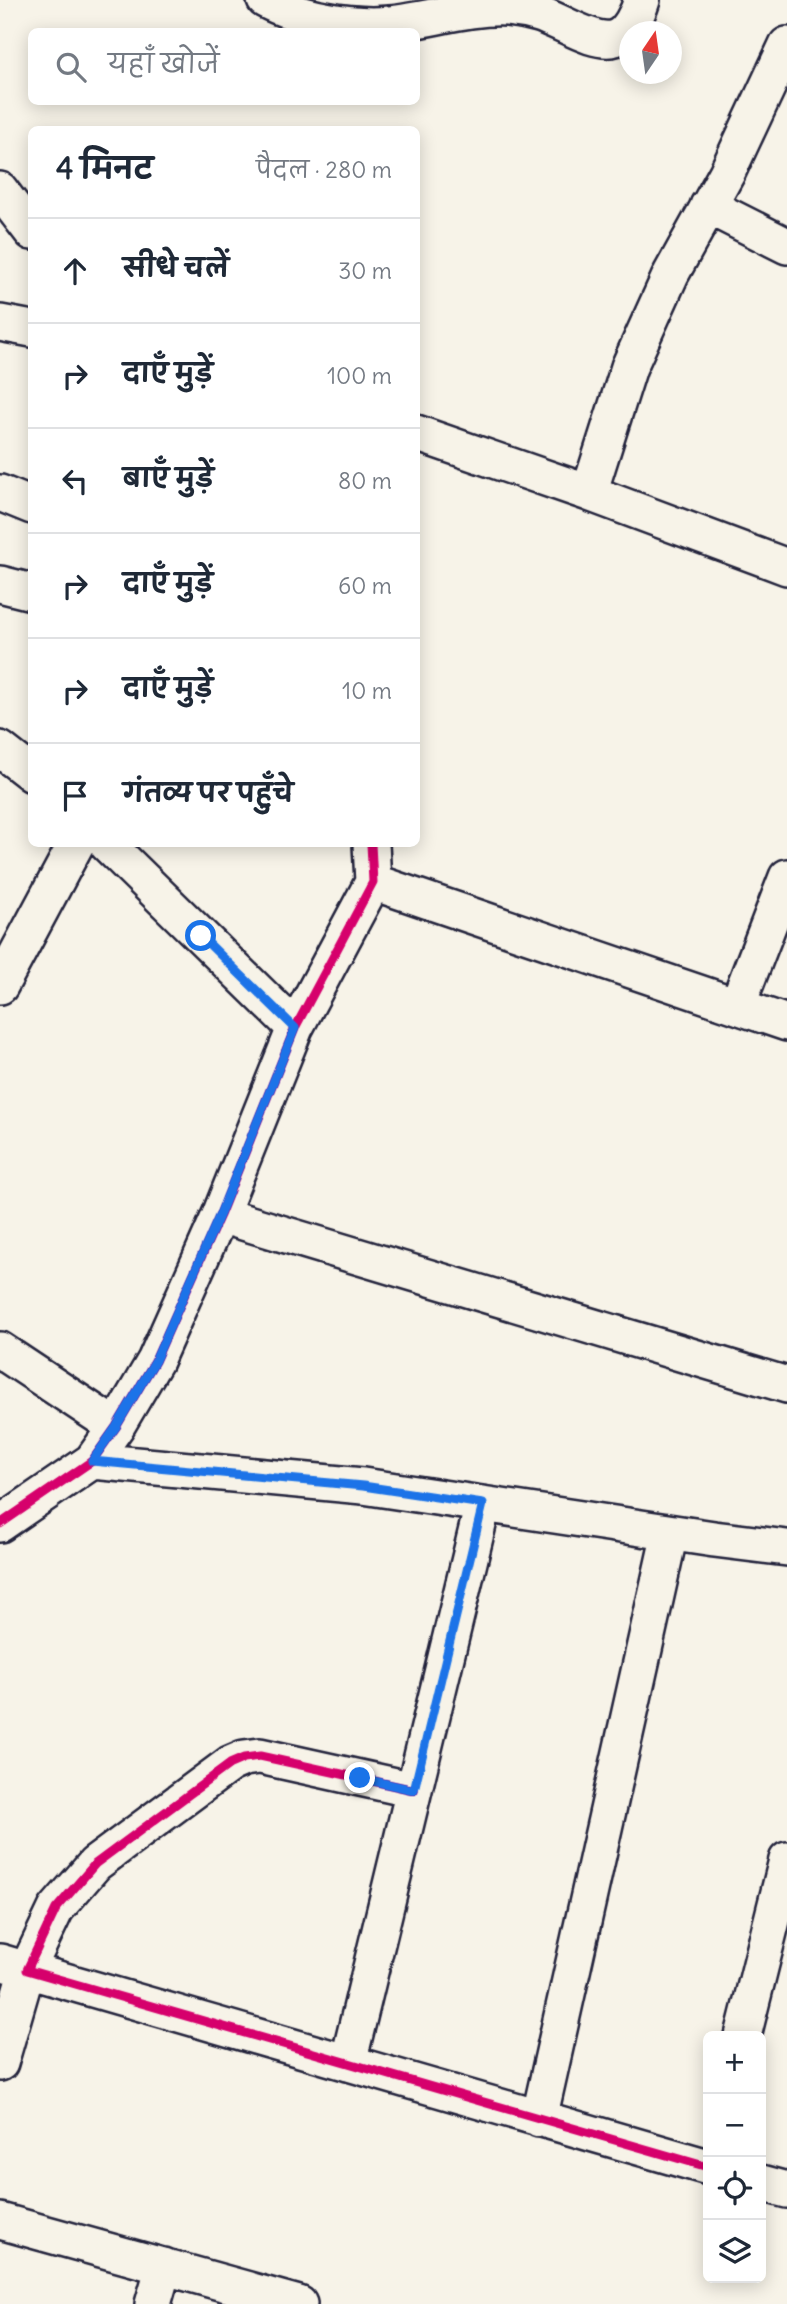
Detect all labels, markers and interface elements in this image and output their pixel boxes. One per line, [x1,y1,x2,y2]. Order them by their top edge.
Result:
north arrow [619,21,682,84]
search box [28,28,420,105]
text: यहाँ खोजें [108,47,219,80]
icon: search [52,48,90,86]
text: 4 मिनट [56,149,153,187]
text: पैदल · 280 m [256,155,392,184]
text: सीधे चलें [123,251,229,284]
icon: ahead [56,252,94,290]
text: 30 m [338,256,392,285]
text: दाएँ मुड़ें [123,356,213,389]
icon: right [56,357,94,395]
text: 100 m [327,361,392,390]
text: बाएँ मुड़ें [123,461,214,494]
icon: left [56,462,94,500]
text: 80 m [338,466,392,495]
text: दाएँ मुड़ें [123,566,213,599]
icon: right [56,567,94,605]
text: 60 m [338,571,392,600]
text: दाएँ मुड़ें [123,671,213,704]
icon: right [56,672,94,710]
text: 10 m [342,676,392,705]
text: गंतव्य पर पहुँचे [123,776,293,809]
icon: arrive [56,777,94,815]
route start [185,920,216,951]
route end [344,1762,375,1793]
map controls [703,2031,766,2283]
button: + [703,2031,766,2094]
button: − [703,2094,766,2157]
button: locate [703,2157,766,2220]
button: layers [703,2220,766,2283]

